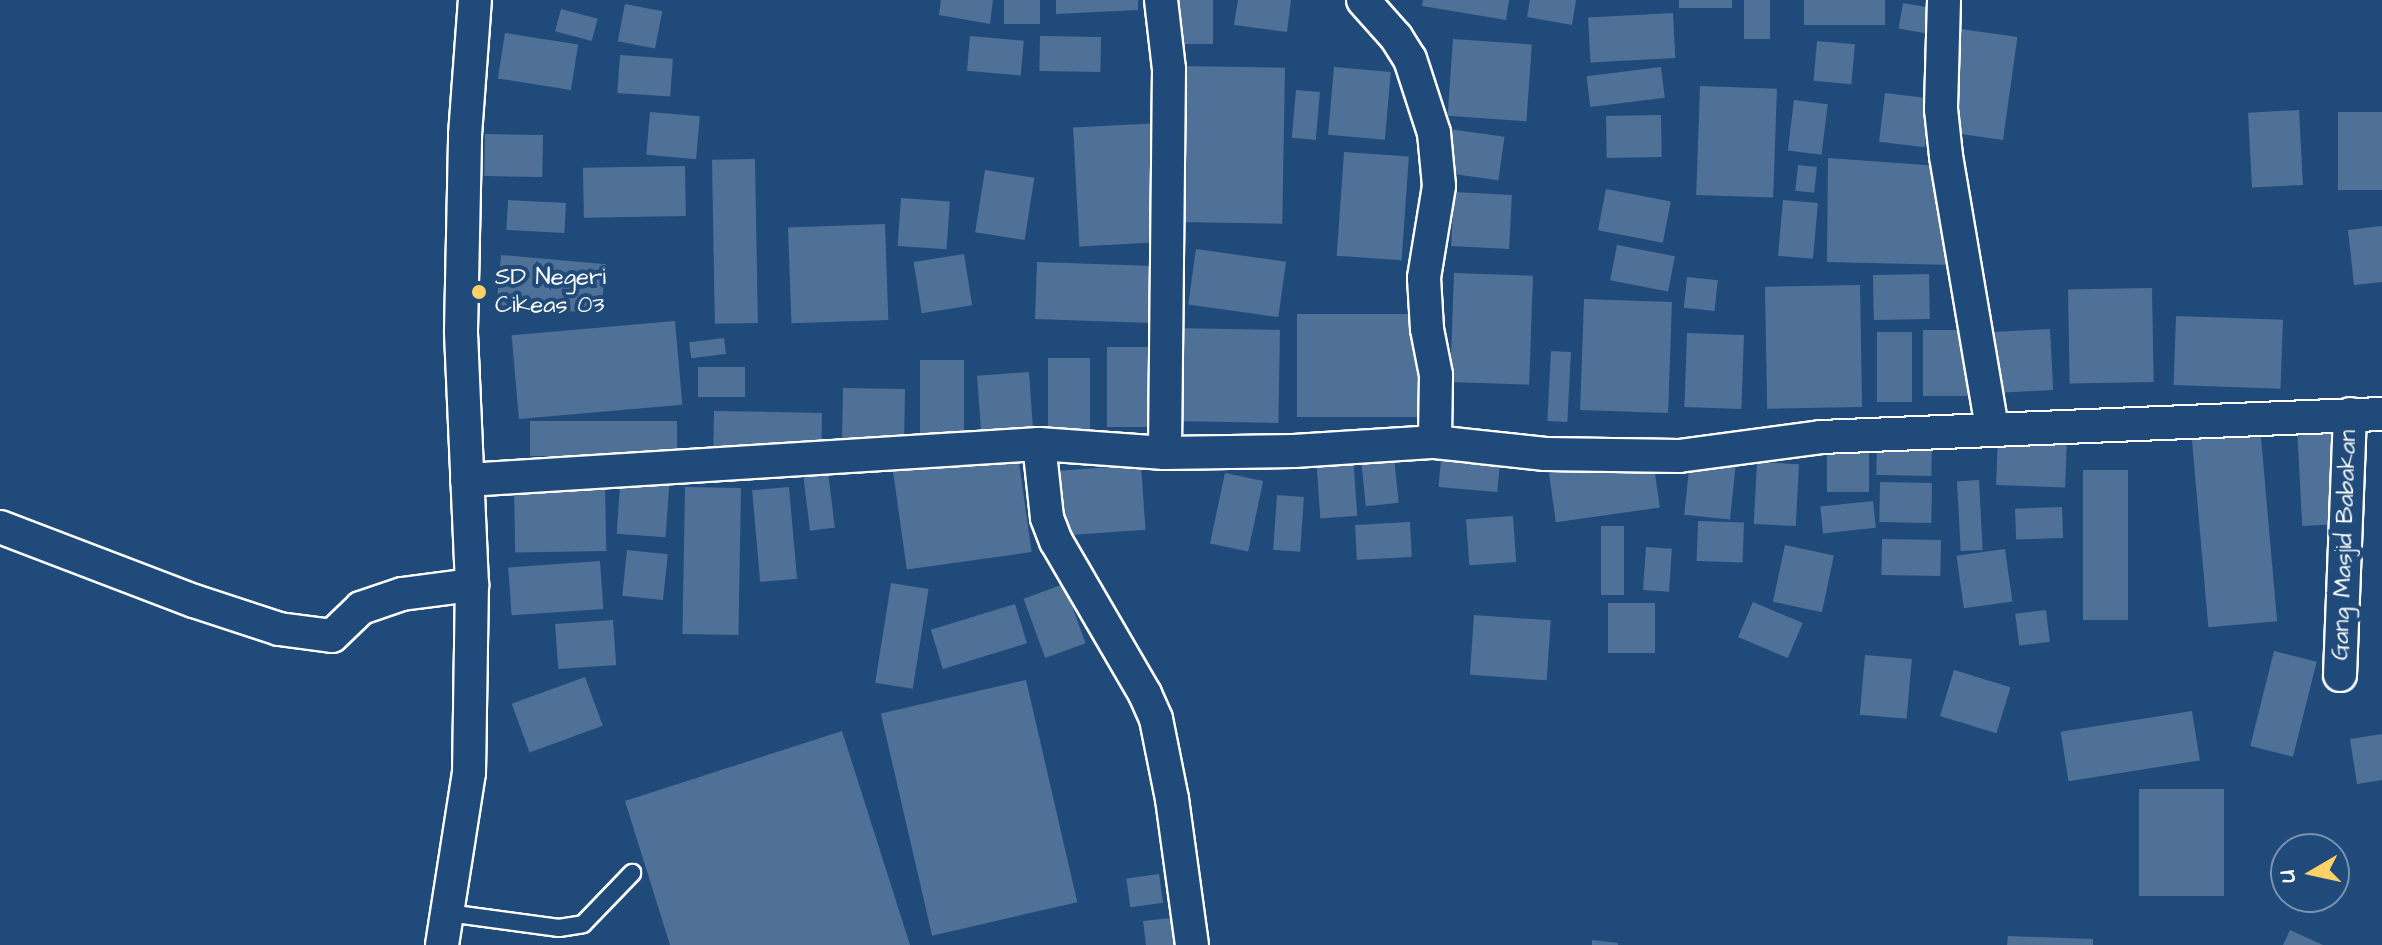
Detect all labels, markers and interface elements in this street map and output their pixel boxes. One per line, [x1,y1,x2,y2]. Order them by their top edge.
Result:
place label: SD Negeri Cikeas 03 [495,264,606,320]
marker: SD Negeri Cikeas 03 [470,283,488,301]
street label: Gang Masjid Babakan [2327,429,2363,661]
north arrow [2270,833,2350,913]
text: U [2272,868,2304,885]

